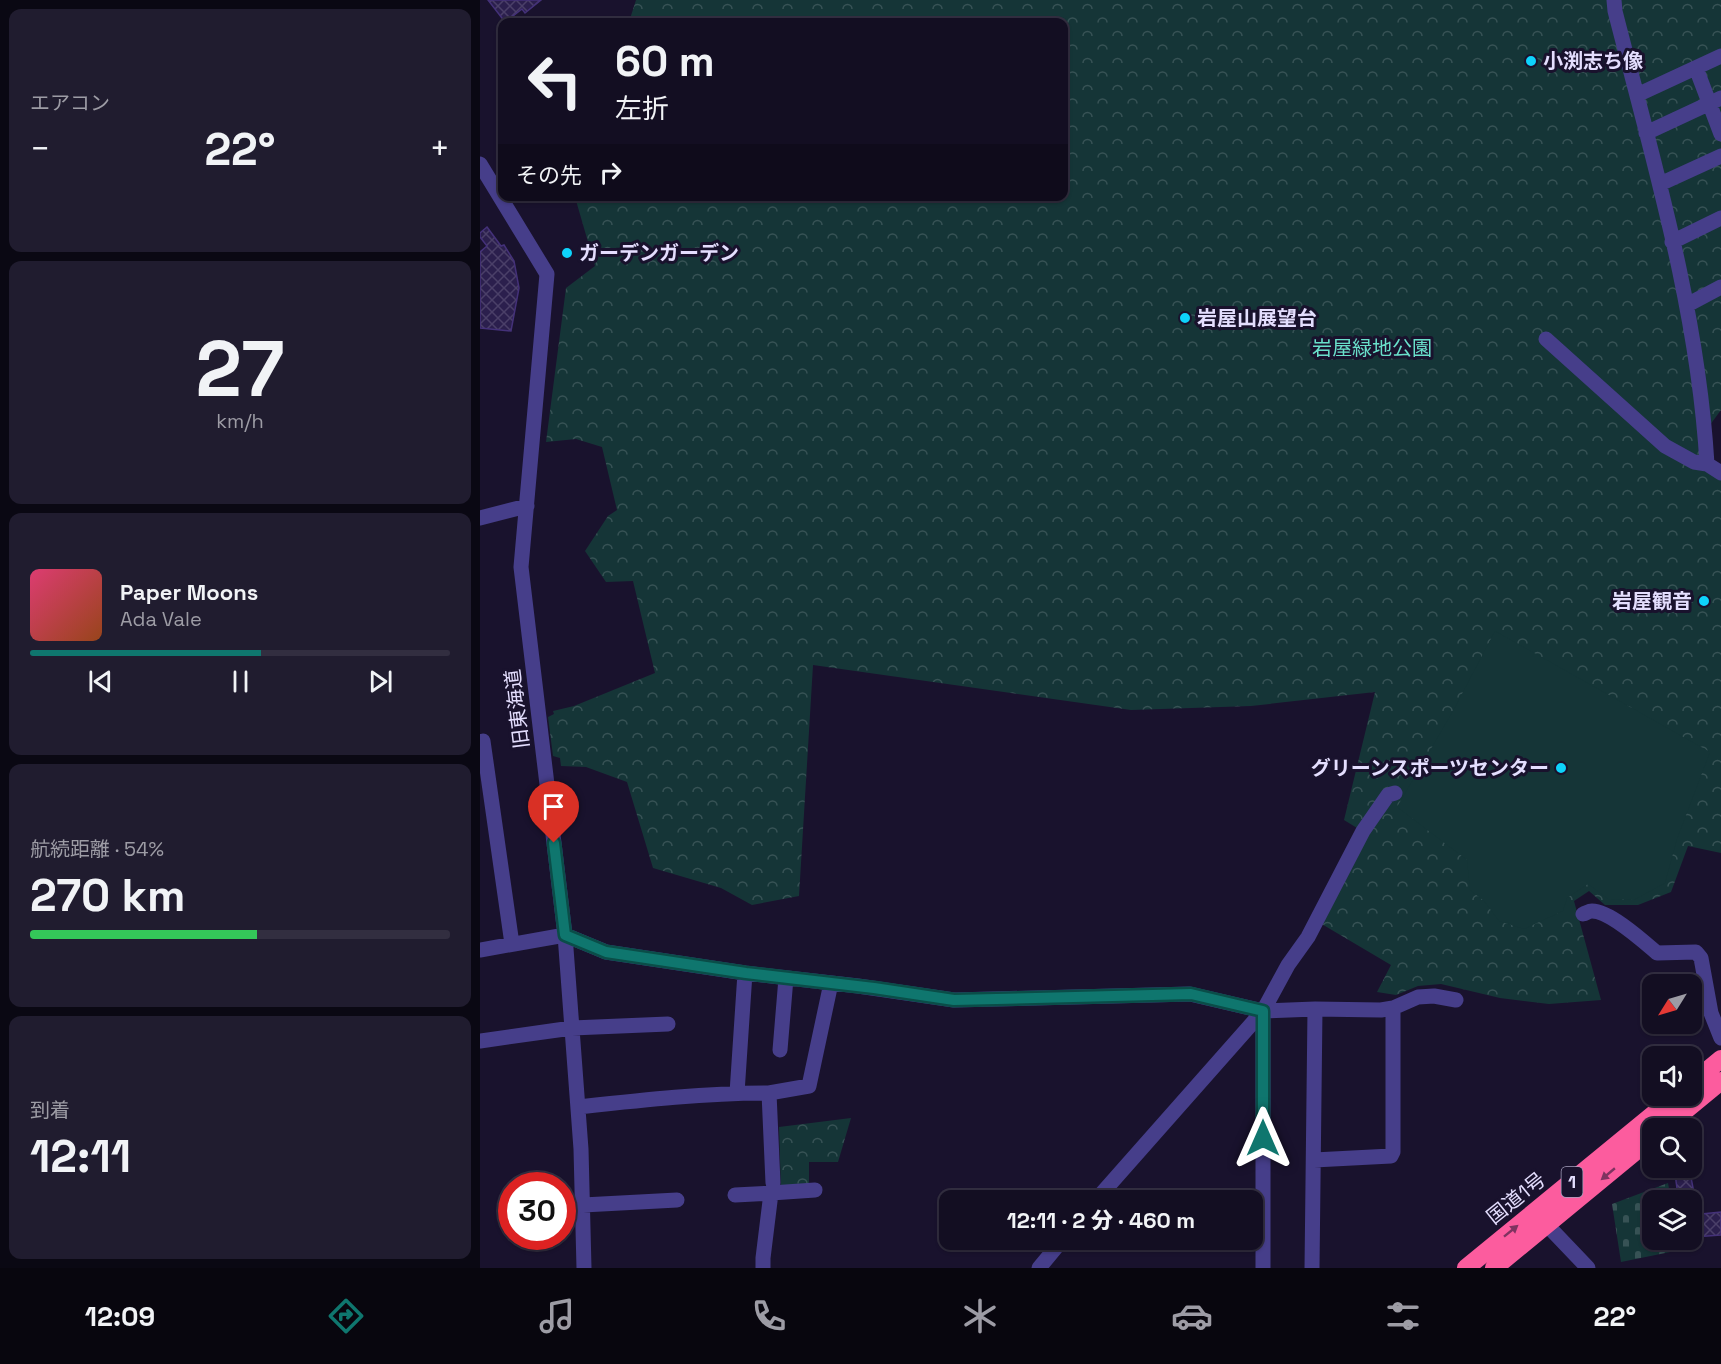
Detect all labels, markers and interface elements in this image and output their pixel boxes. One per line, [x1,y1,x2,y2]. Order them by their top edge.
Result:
text: 60 m [615,35,715,88]
icon: left [516,42,594,120]
place label: 小渕志ち像 [1543,48,1643,74]
marker: 小渕志ち像 [1524,54,1538,68]
text: エアコン [30,90,110,116]
text: 左折 [615,91,669,126]
text: 22° [204,121,276,178]
text: − [30,128,50,170]
text: + [430,128,450,170]
icon: right [594,156,627,189]
text: その先 [516,161,582,189]
place label: ガーデンガーデン [579,240,739,266]
marker: ガーデンガーデン [560,246,574,260]
place label: 岩屋山展望台 [1197,305,1317,331]
marker: 岩屋山展望台 [1178,311,1192,325]
text: 27 [196,319,284,419]
park label: 岩屋緑地公園 [1312,335,1432,361]
text: km/h [216,408,264,434]
text: Paper Moons [120,578,258,606]
place label: 岩屋観音 [1612,588,1692,614]
marker: 岩屋観音 [1697,594,1711,608]
text: Ada Vale [120,606,202,632]
icon: previous [84,665,117,698]
icon: pause [224,665,257,698]
icon: next [364,665,397,698]
street label: 旧東海道 [499,668,535,750]
place label: グリーンスポーツセンター [1311,755,1549,781]
marker: グリーンスポーツセンター [1554,761,1568,775]
pin [528,781,579,843]
icon: arrive [537,790,570,823]
text: 航続距離 · 54% [30,836,164,862]
text: 270 km [30,867,185,924]
north arrow [1642,974,1702,1034]
map controls [1642,974,1702,1250]
button: sound [1642,1046,1702,1106]
text: 到着 [30,1097,70,1123]
position arrow [1231,1106,1295,1170]
button: search [1642,1118,1702,1178]
text: 12:11 [30,1128,131,1185]
street label: 国道1号 [1481,1166,1551,1230]
road number: 1 [1562,1167,1582,1197]
one-way arrow [1601,1167,1616,1180]
speed limit sign: 30 [498,1172,576,1250]
button: layers [1642,1190,1702,1250]
text: 12:11 · 2 分 · 460 m [1007,1206,1195,1234]
one-way arrow [1503,1225,1518,1238]
icon: directions [325,1295,367,1337]
icon: music [536,1295,578,1337]
icon: phone [748,1295,790,1337]
icon: climate [959,1295,1001,1337]
icon: car [1171,1295,1213,1337]
icon: filters [1382,1295,1424,1337]
text: 12:09 [85,1299,155,1334]
text: 22° [1594,1299,1636,1334]

